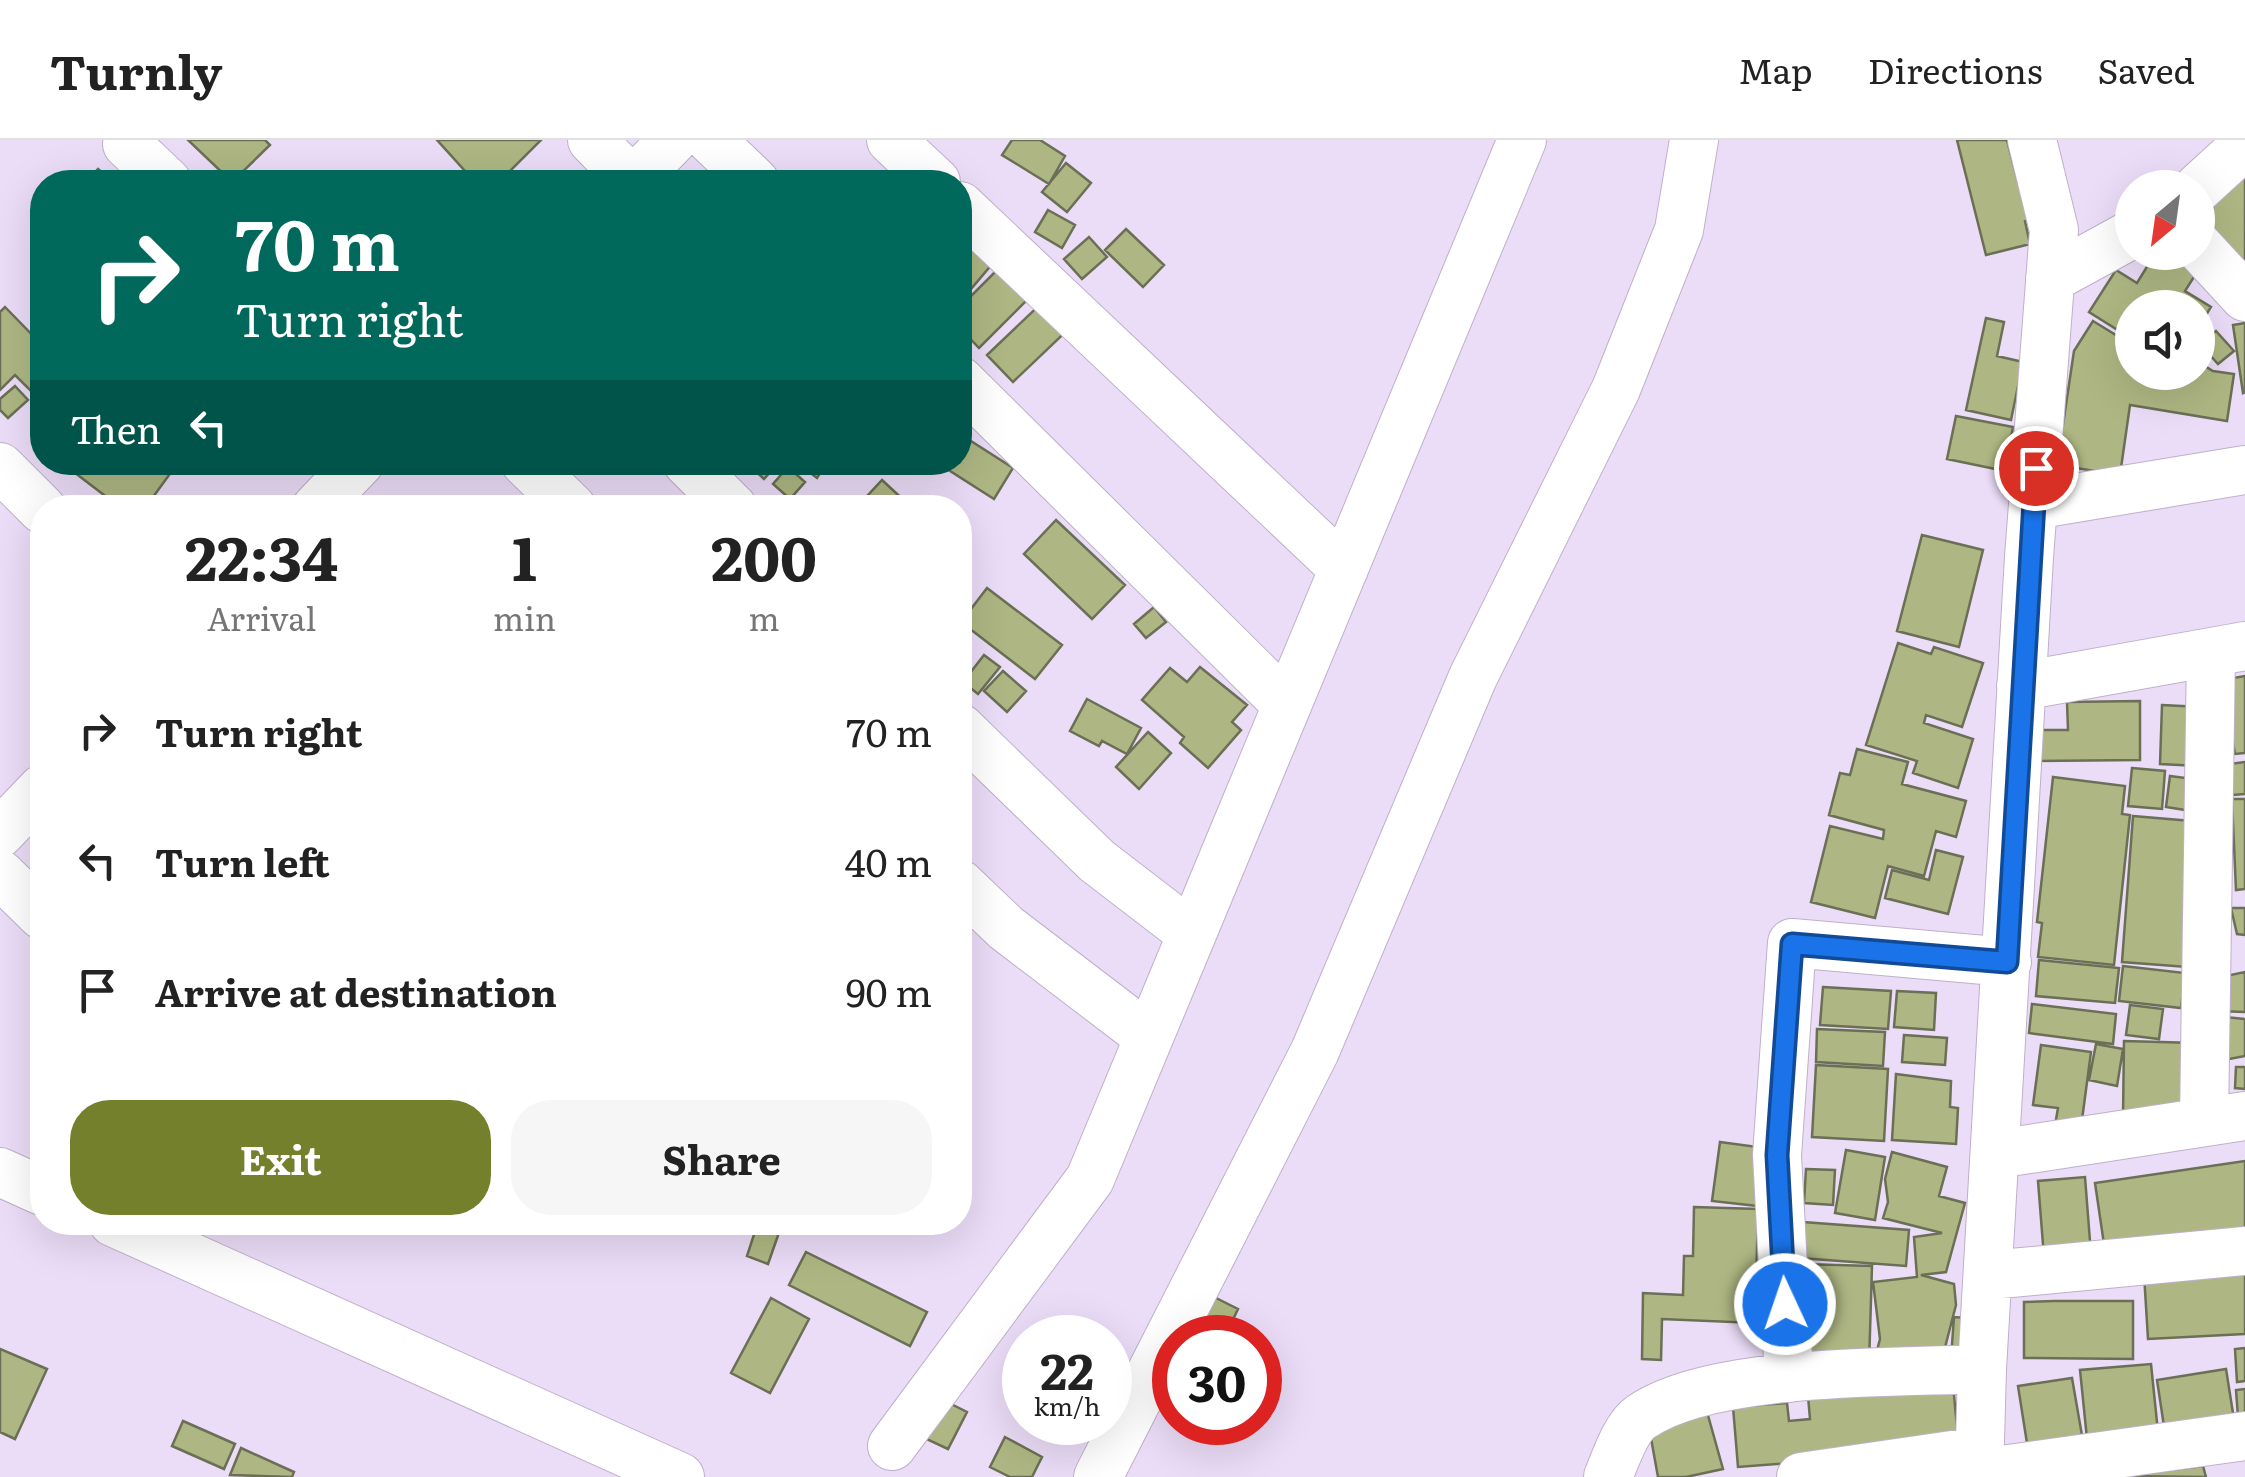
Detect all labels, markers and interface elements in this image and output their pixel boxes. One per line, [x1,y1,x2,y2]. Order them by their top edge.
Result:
text: Turnly [50,34,223,105]
text: Map [1738,43,1813,95]
text: Directions [1868,43,2043,95]
text: Saved [2098,43,2195,95]
north arrow [2115,170,2215,270]
map controls [2115,170,2215,390]
text: 70 m [235,189,400,293]
icon: right [70,210,200,340]
text: Turn right [235,284,463,351]
button: sound [2115,290,2215,390]
text: Then [70,399,161,456]
icon: left [181,400,236,455]
pin [1994,426,2079,511]
icon: arrive [2009,441,2064,496]
text: 22:34 [185,510,338,599]
text: 1 [512,510,537,599]
text: 200 [711,510,817,599]
text: Arrival [207,593,316,641]
text: min [493,593,556,641]
text: m [748,593,780,641]
text: Turn right [155,702,362,759]
text: 70 m [846,702,932,759]
icon: right [70,703,125,758]
text: Turn left [155,832,330,889]
text: 40 m [845,832,932,889]
icon: left [70,833,125,888]
text: Arrive at destination [155,962,557,1019]
text: 90 m [846,962,932,1019]
icon: arrive [70,963,125,1018]
button: Exit [70,1100,491,1215]
button: Share [511,1100,932,1215]
position arrow [1733,1252,1837,1356]
speed limit sign: 30 [1152,1315,1282,1445]
text: 22 [1040,1331,1094,1405]
text: km/h [1034,1387,1100,1424]

